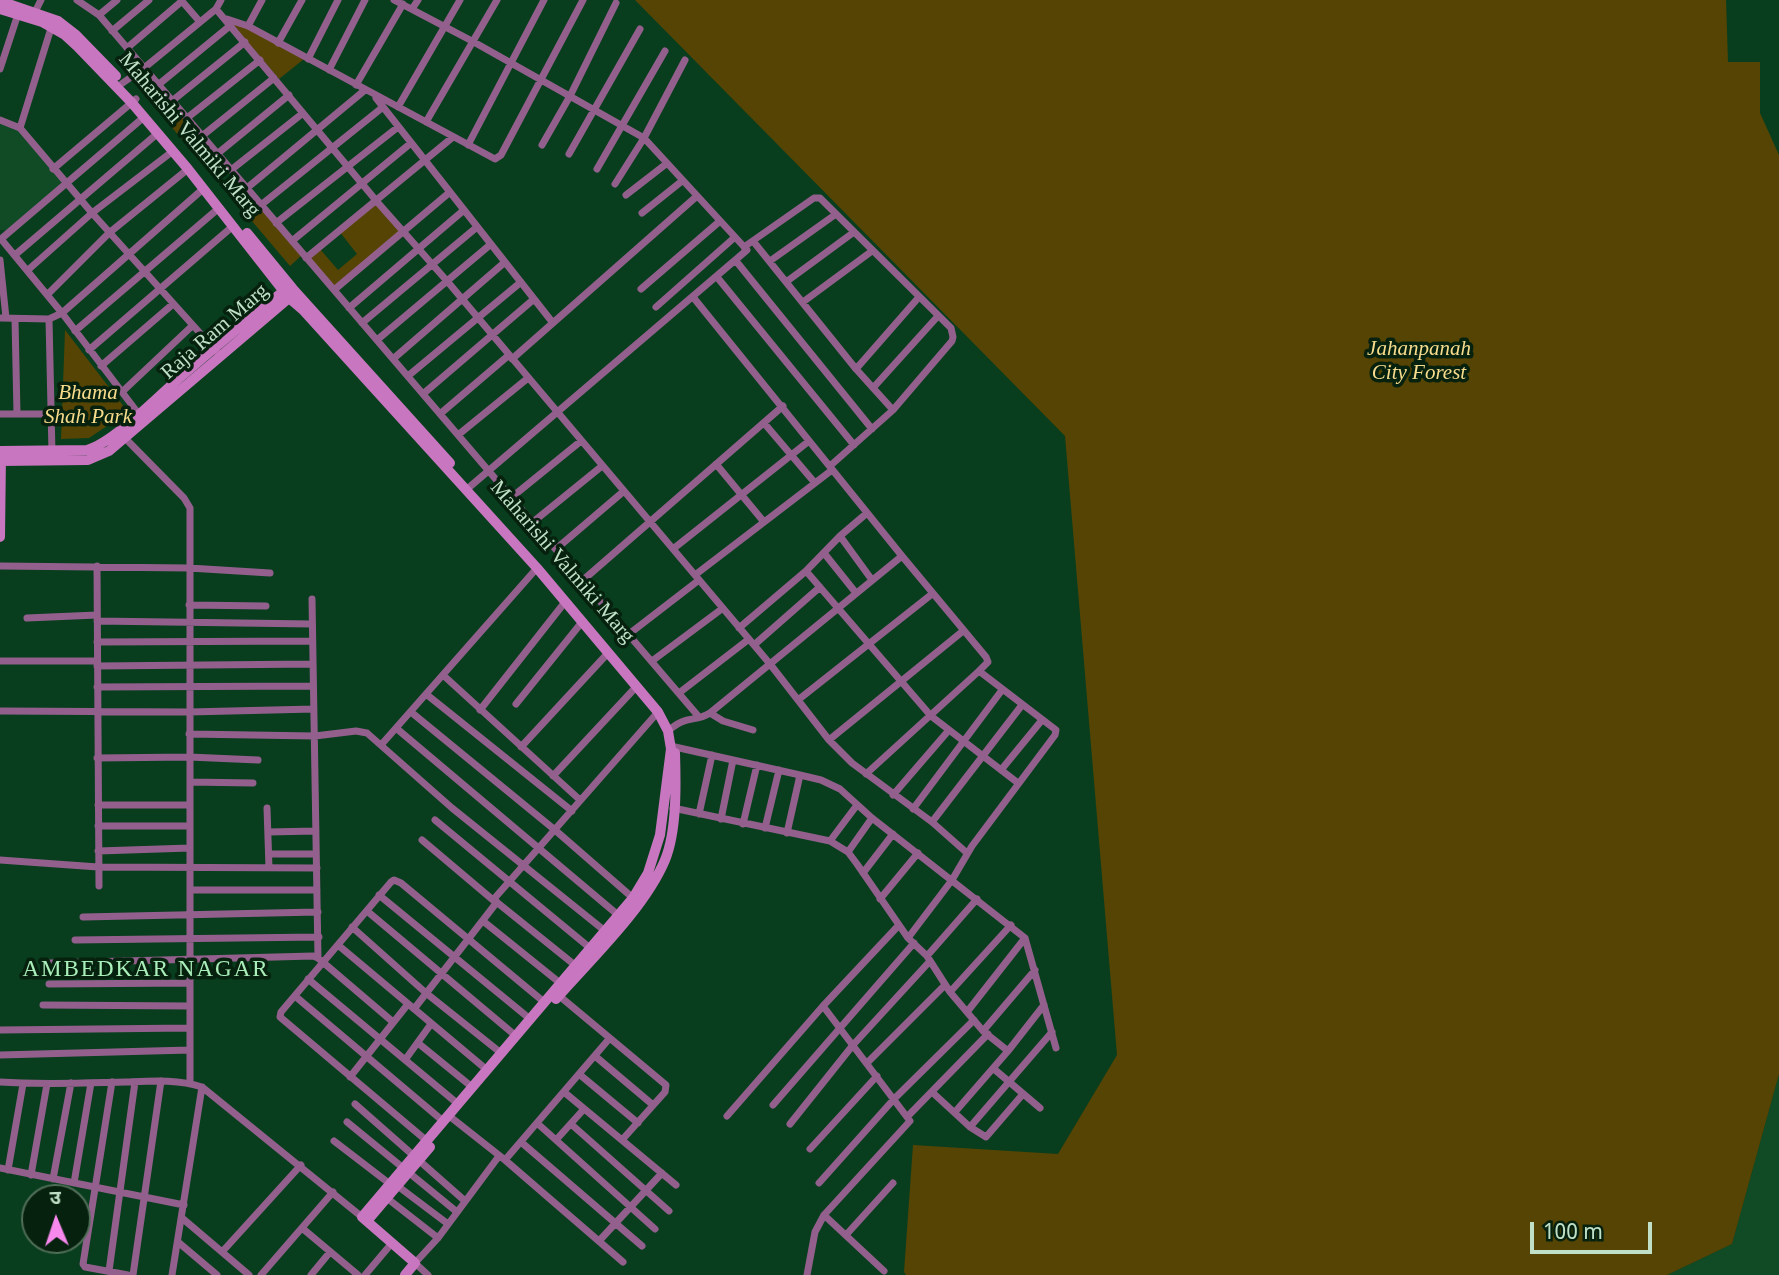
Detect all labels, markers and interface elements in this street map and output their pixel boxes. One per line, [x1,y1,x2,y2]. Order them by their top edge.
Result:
street label: Maharishi Valmiki Marg [102,34,276,236]
street label: Raja Ram Marg [150,273,280,391]
park label: Jahanpanah City Forest [1358,336,1480,386]
park label: Bhama Shah Park [37,380,139,430]
street label: Maharishi Valmiki Marg [473,463,651,661]
district label: AMBEDKAR NAGAR [25,956,267,984]
north arrow [21,1184,91,1254]
text: उ [49,1187,61,1212]
scale bar [1534,1208,1656,1252]
text: 100 m [1543,1220,1603,1248]

